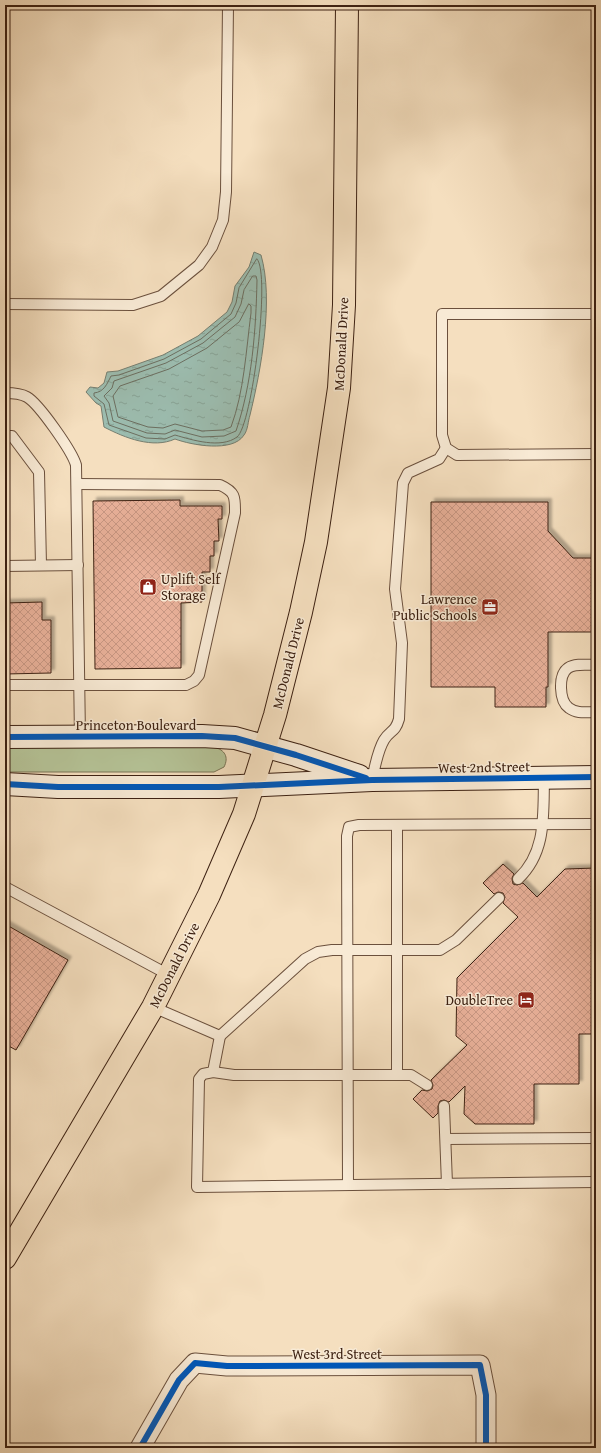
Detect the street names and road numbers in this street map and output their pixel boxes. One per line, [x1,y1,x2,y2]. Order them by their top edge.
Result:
street label: McDonald Drive [329,296,353,391]
street label: McDonald Drive [267,615,309,711]
street label: Princeton Boulevard [76,715,197,735]
street label: West 2nd Street [438,756,530,778]
street label: McDonald Drive [144,918,204,1011]
street label: West 3rd Street [292,1344,382,1364]

